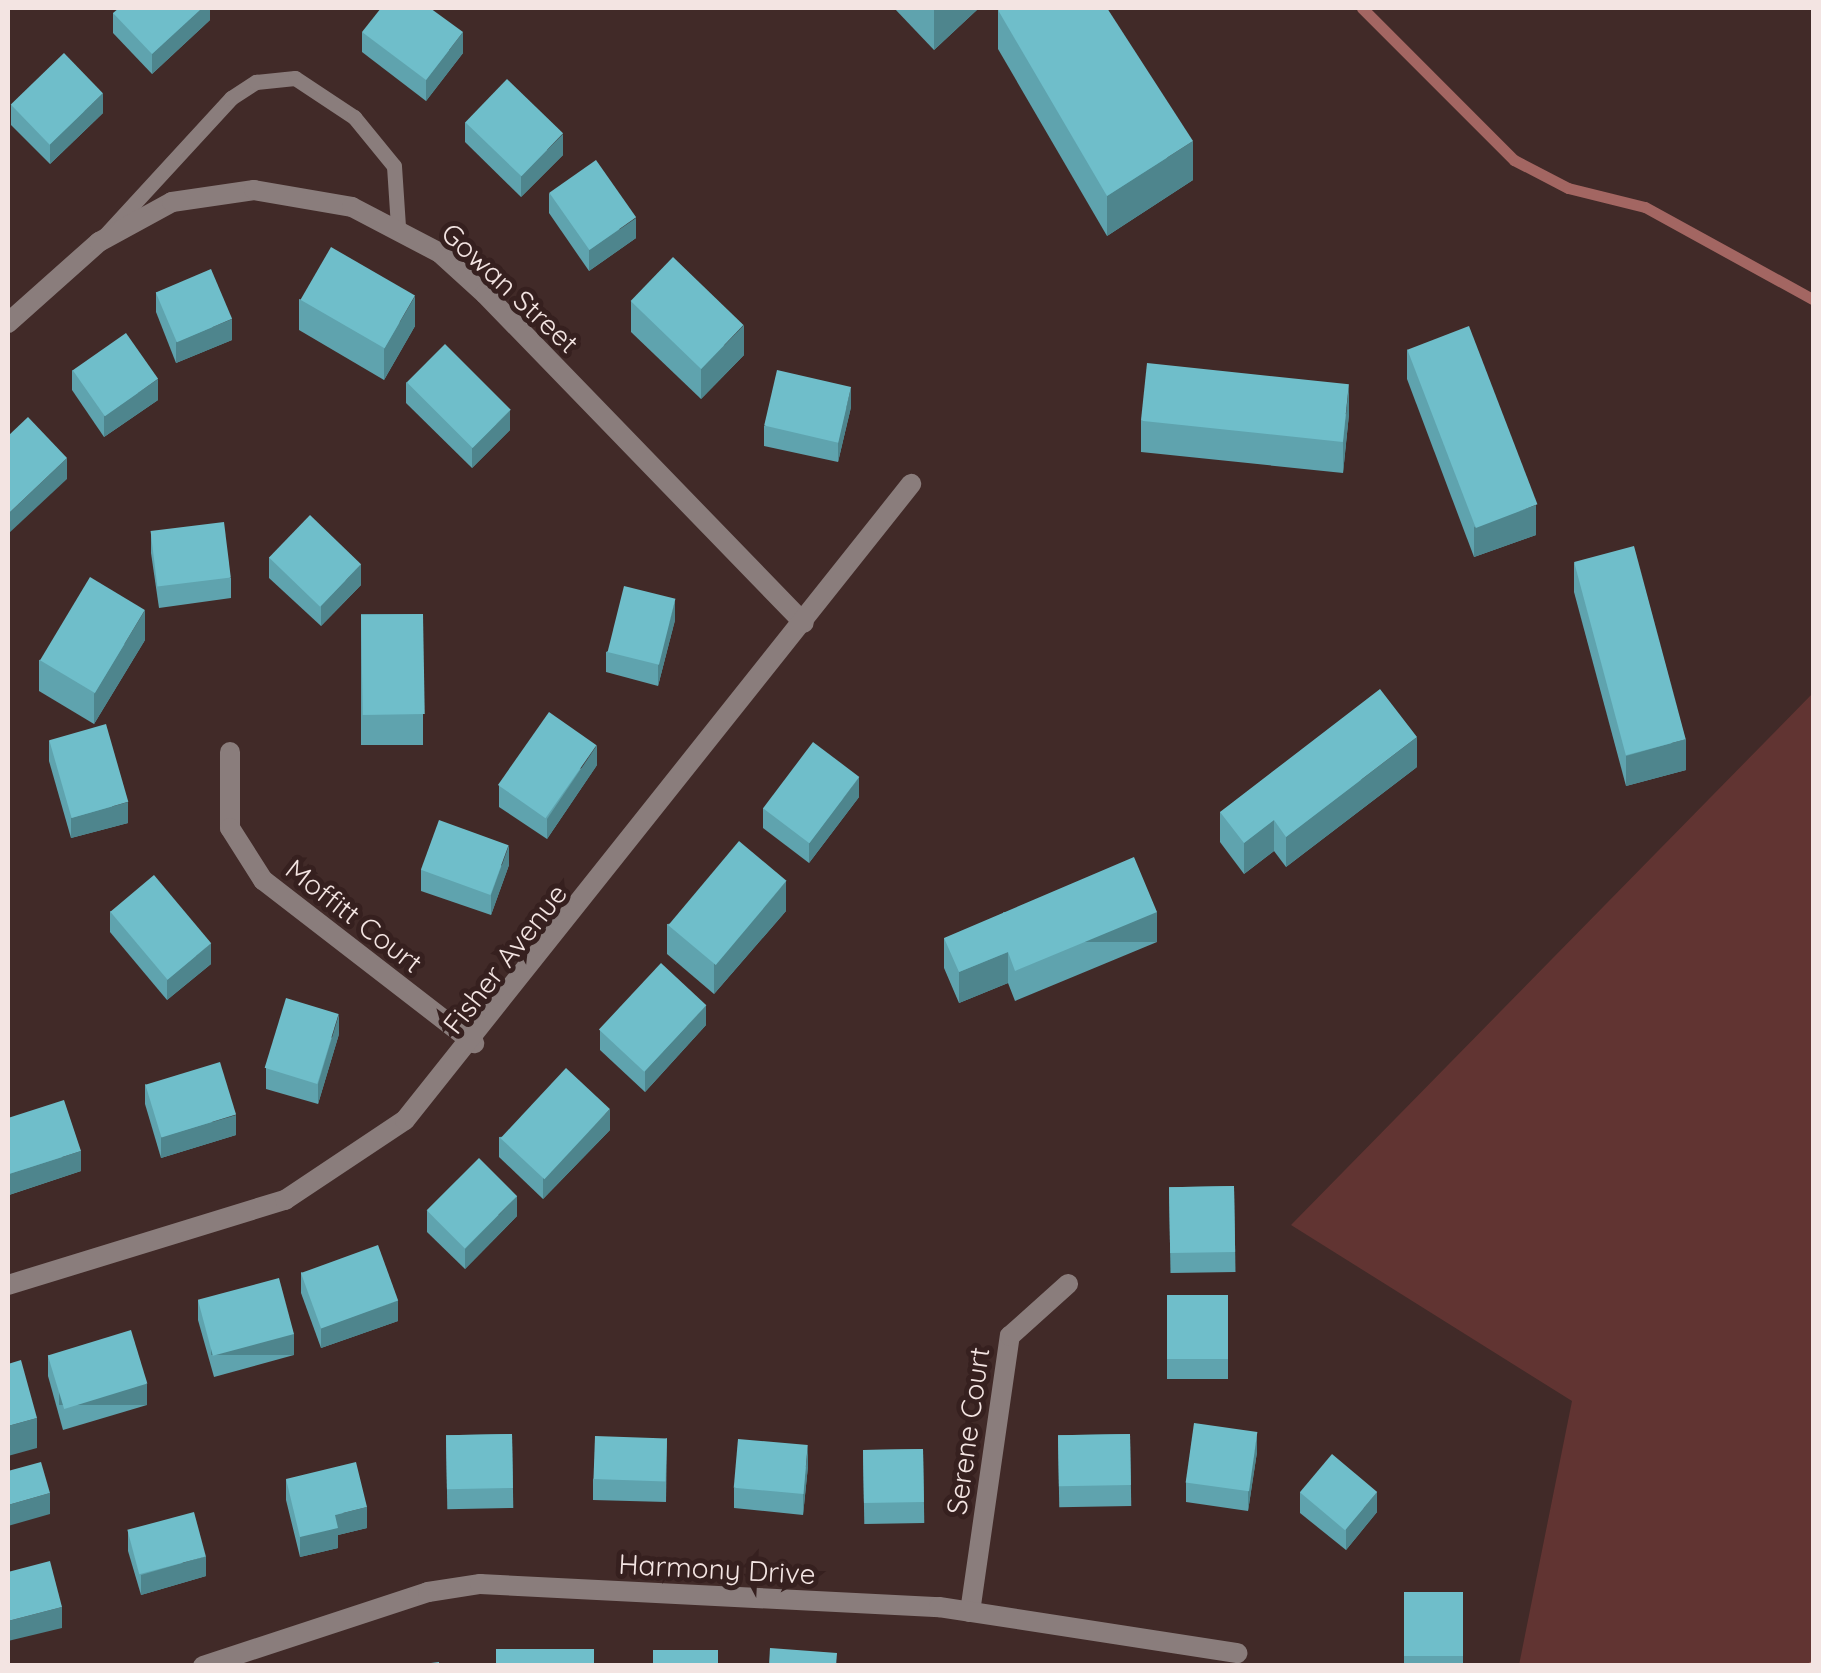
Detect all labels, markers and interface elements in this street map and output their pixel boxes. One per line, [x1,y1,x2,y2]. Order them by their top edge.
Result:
street label: Gowan Street [435,216,585,360]
street label: Moffitt Court [279,852,429,980]
street label: Fisher Avenue [436,877,574,1041]
street label: Serene Court [940,1345,996,1517]
street label: Harmony Drive [618,1547,816,1591]

